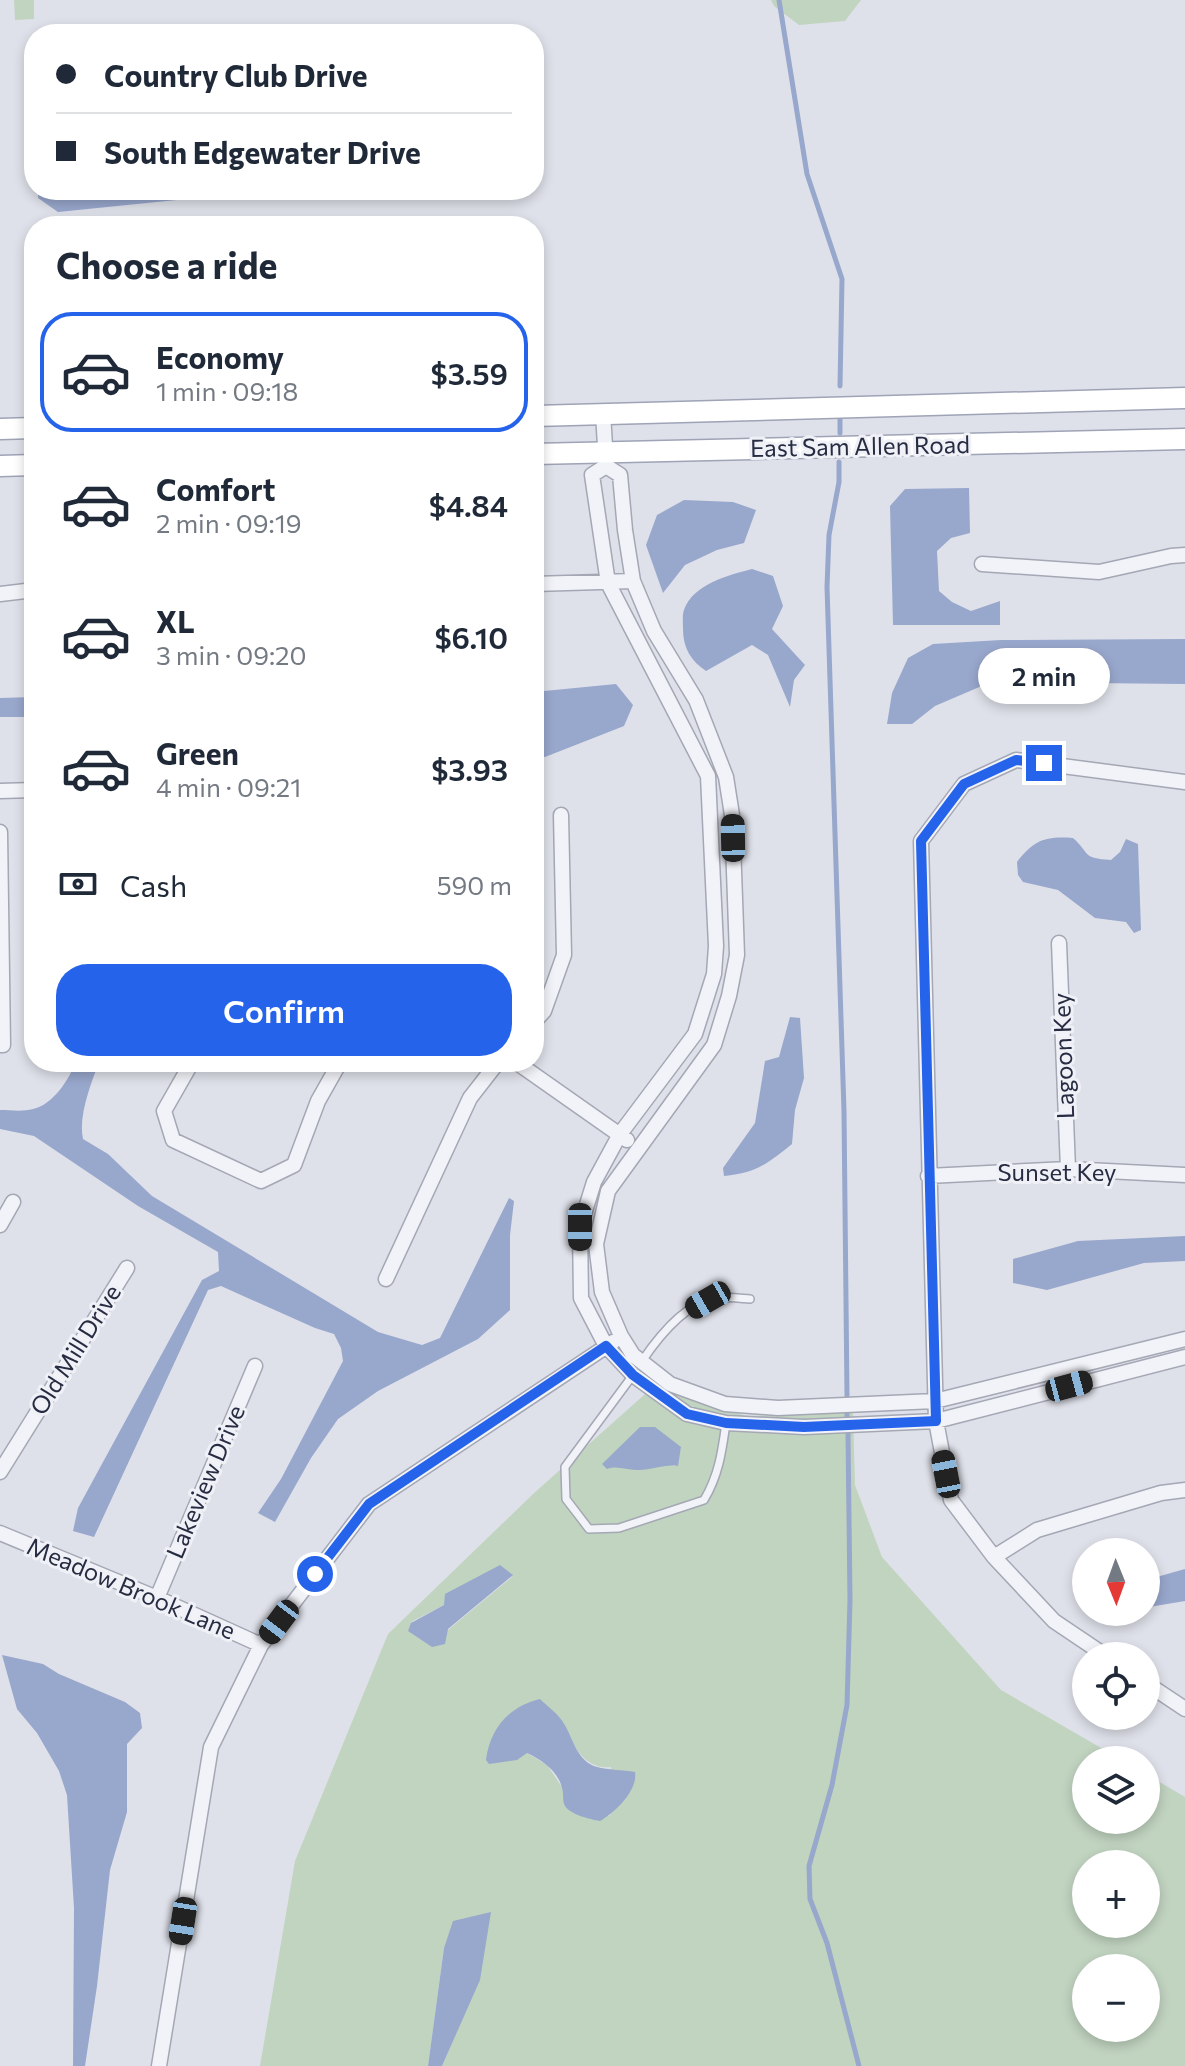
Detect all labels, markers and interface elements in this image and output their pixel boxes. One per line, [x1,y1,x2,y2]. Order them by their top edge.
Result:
text: Country Club Drive [104,56,368,93]
text: South Edgewater Drive [104,133,421,170]
text: Choose a ride [56,242,277,286]
icon: car [60,336,132,408]
text: Economy [156,338,284,375]
text: $3.59 [431,354,508,391]
text: 1 min · 09:18 [156,375,298,406]
street label: East Sam Allen Road [750,429,970,462]
icon: car [60,468,132,540]
text: Comfort [156,470,275,507]
text: $4.84 [429,486,508,523]
text: 2 min · 09:19 [156,507,302,538]
icon: car [60,600,132,672]
text: XL [156,602,195,639]
text: $6.10 [434,618,508,655]
text: 3 min · 09:20 [156,639,306,670]
callout: 2 min [978,647,1110,703]
text: 2 min [1012,660,1076,691]
icon: car [60,732,132,804]
text: Green [156,734,239,771]
route end [1026,745,1062,781]
text: $3.93 [431,750,508,787]
text: 4 min · 09:21 [156,771,301,802]
car [721,814,745,862]
icon: cash [56,862,100,906]
text: Cash [120,866,187,903]
text: 590 m [437,869,512,900]
button: Confirm [56,964,512,1056]
street label: Lagoon Key [1046,993,1079,1120]
street label: Sunset Key [997,1157,1117,1186]
car [568,1203,592,1251]
car [681,1278,735,1322]
street label: Old Mill Drive [23,1279,126,1420]
car [1043,1368,1095,1404]
street label: Lakeview Drive [159,1400,250,1562]
car [930,1448,962,1500]
street label: Meadow Brook Lane [23,1531,240,1645]
north arrow [1072,1538,1160,1626]
map controls [1072,1538,1160,2042]
route start [297,1556,333,1592]
car [255,1596,303,1648]
button: locate [1072,1642,1160,1730]
button: layers [1072,1746,1160,1834]
button: + [1072,1850,1160,1938]
car [167,1895,199,1947]
button: − [1072,1954,1160,2042]

